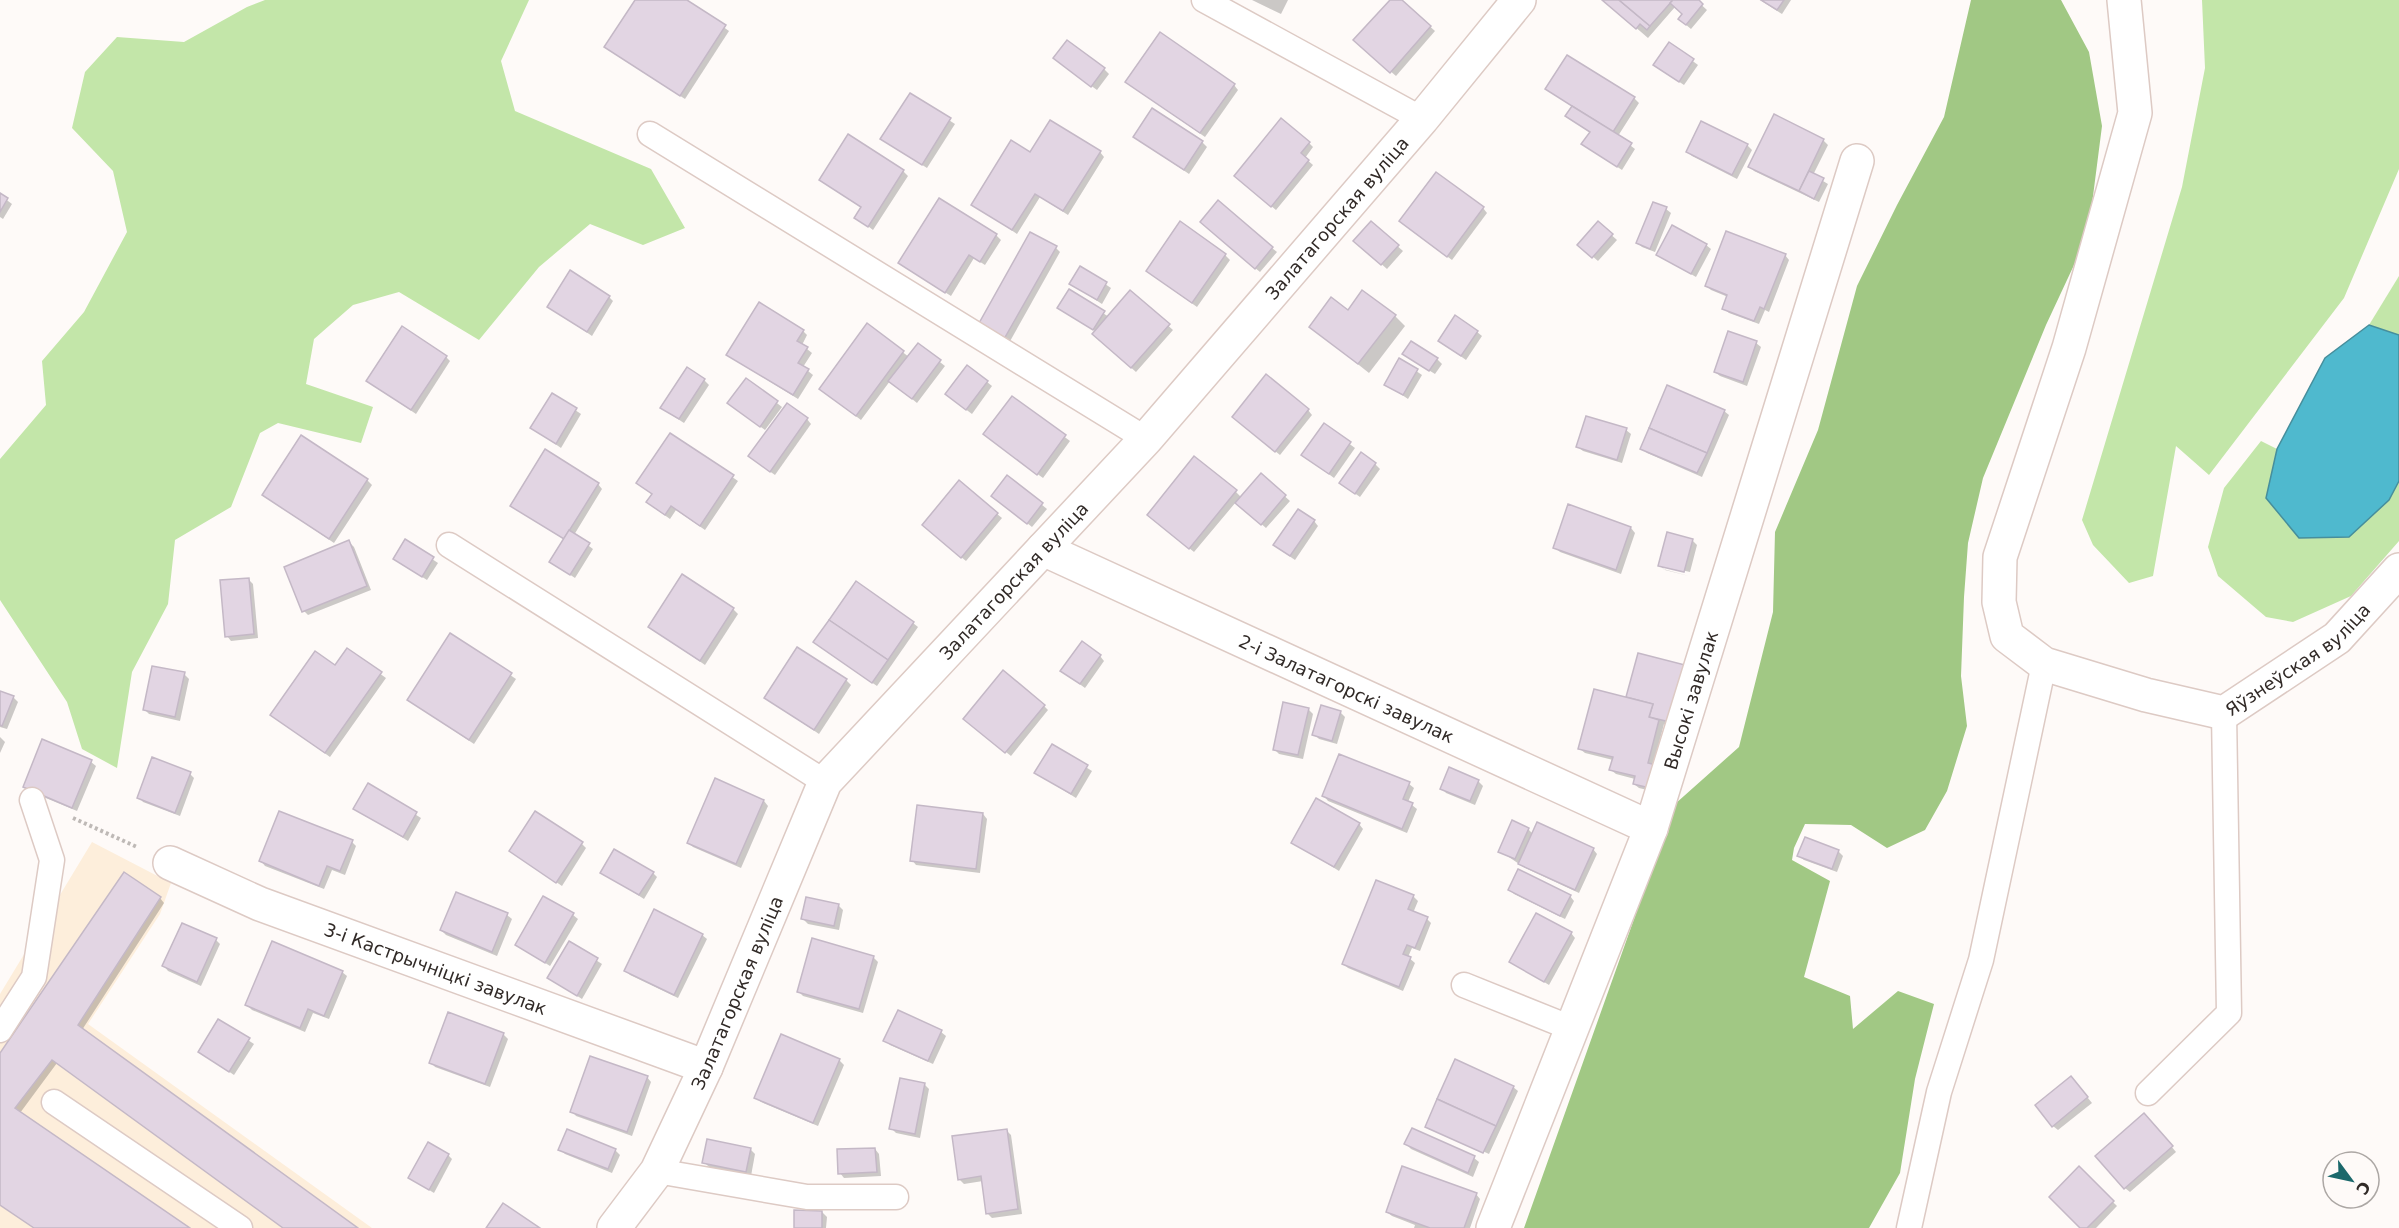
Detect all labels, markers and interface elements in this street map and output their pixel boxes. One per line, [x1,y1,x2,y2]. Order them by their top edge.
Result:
street label: Залатагорская вуліца [1261,132,1413,304]
street label: Залатагорская вуліца [935,498,1092,664]
street label: Яўзнеўская вуліца [2221,599,2374,720]
street label: Высокі завулак [1659,628,1722,772]
street label: 2-і Залатагорскі завулак [1236,630,1457,747]
street label: Залатагорская вуліца [687,893,787,1093]
street label: 3-і Кастрычніцкі завулак [322,918,550,1018]
north arrow [2321,1150,2381,1210]
text: С [2352,1178,2374,1198]

